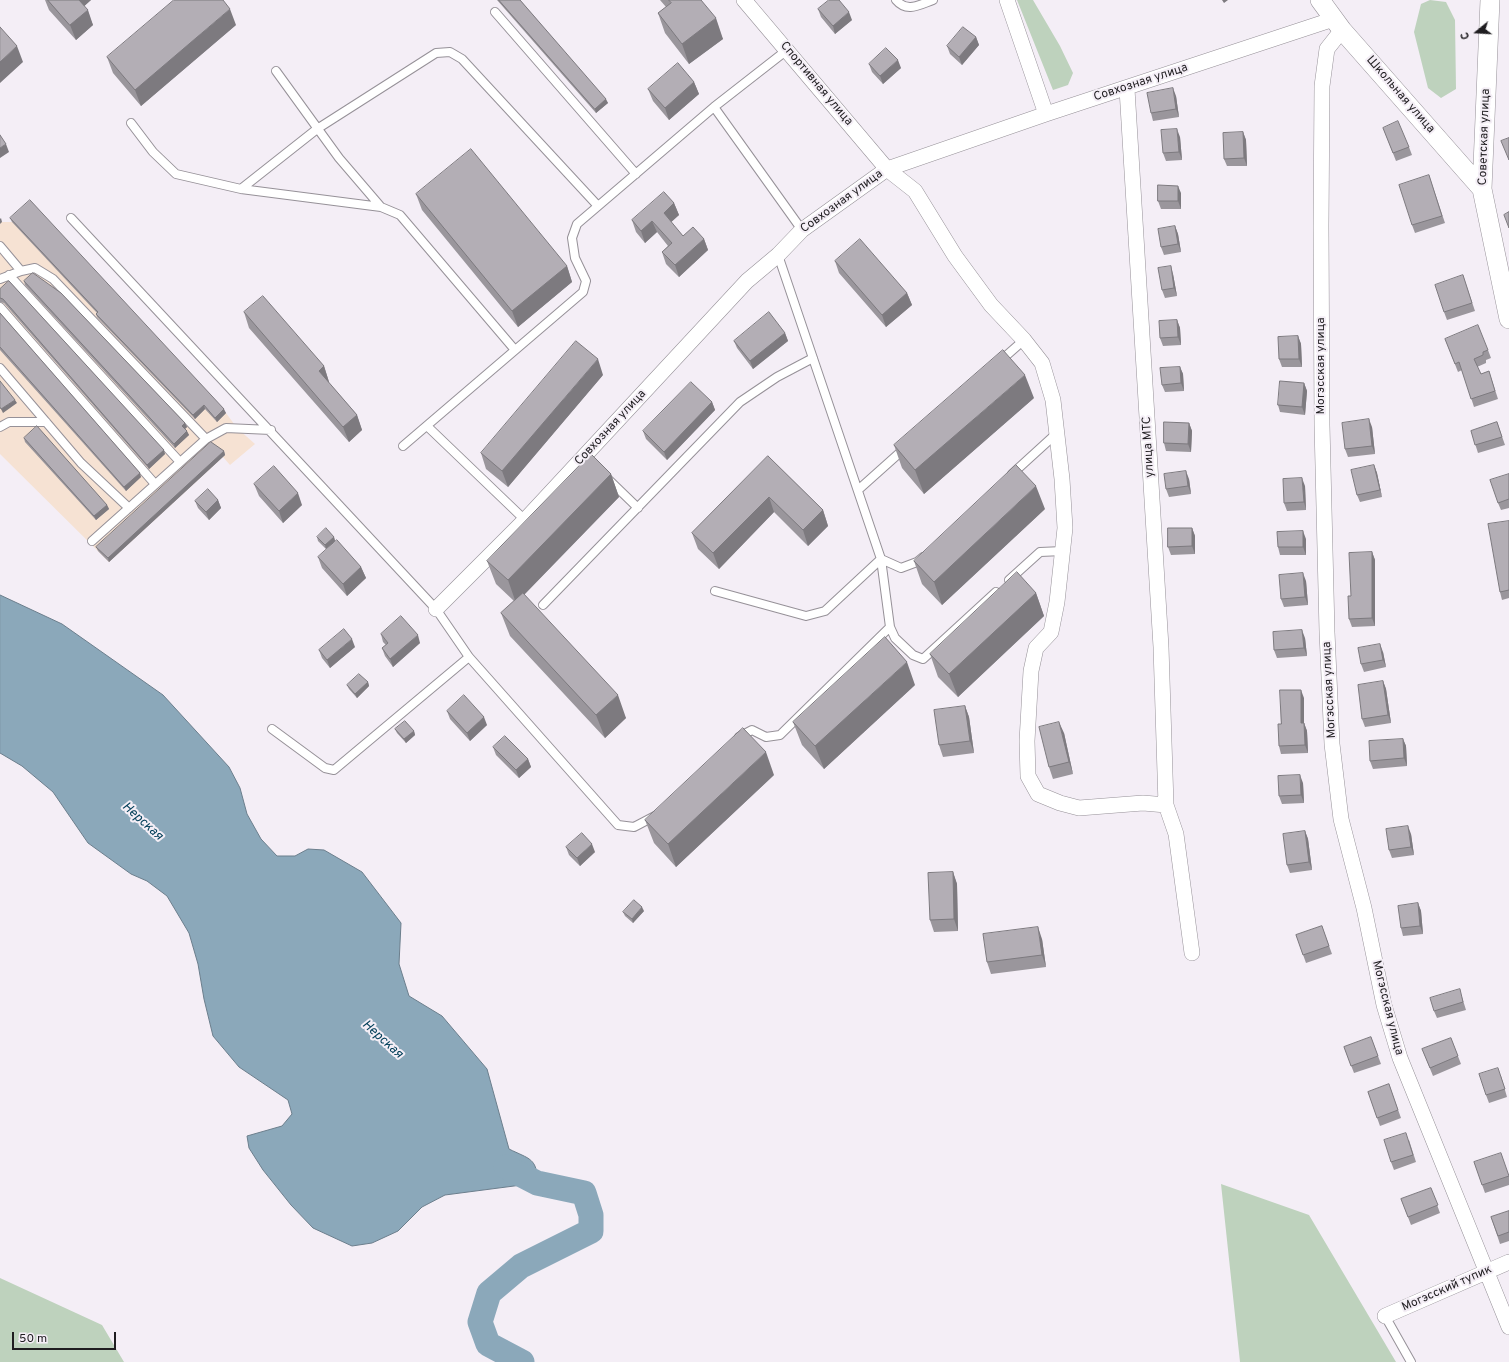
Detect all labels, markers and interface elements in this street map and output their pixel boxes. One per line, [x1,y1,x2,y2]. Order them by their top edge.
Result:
north arrow [1457,12,1497,52]
text: С [1458,30,1473,41]
street label: Спортивная улица [777,39,855,129]
street label: Школьная улица [1363,54,1437,136]
street label: Совхозная улица [1092,61,1190,105]
street label: Советская улица [1476,88,1494,186]
street label: Совхозная улица [798,167,886,237]
street label: Могэсская улица [1315,317,1329,415]
street label: Совхозная улица [572,387,650,469]
street label: улица МТС [1140,416,1158,478]
street label: Могэсская улица [1320,641,1340,739]
water label: Нерская [118,800,166,844]
street label: Могэсская улица [1368,959,1406,1057]
water label: Нерская [358,1018,406,1062]
street label: Могэсский тупик [1400,1263,1494,1315]
scale bar [14,1324,118,1350]
text: 50 m [19,1331,47,1347]

